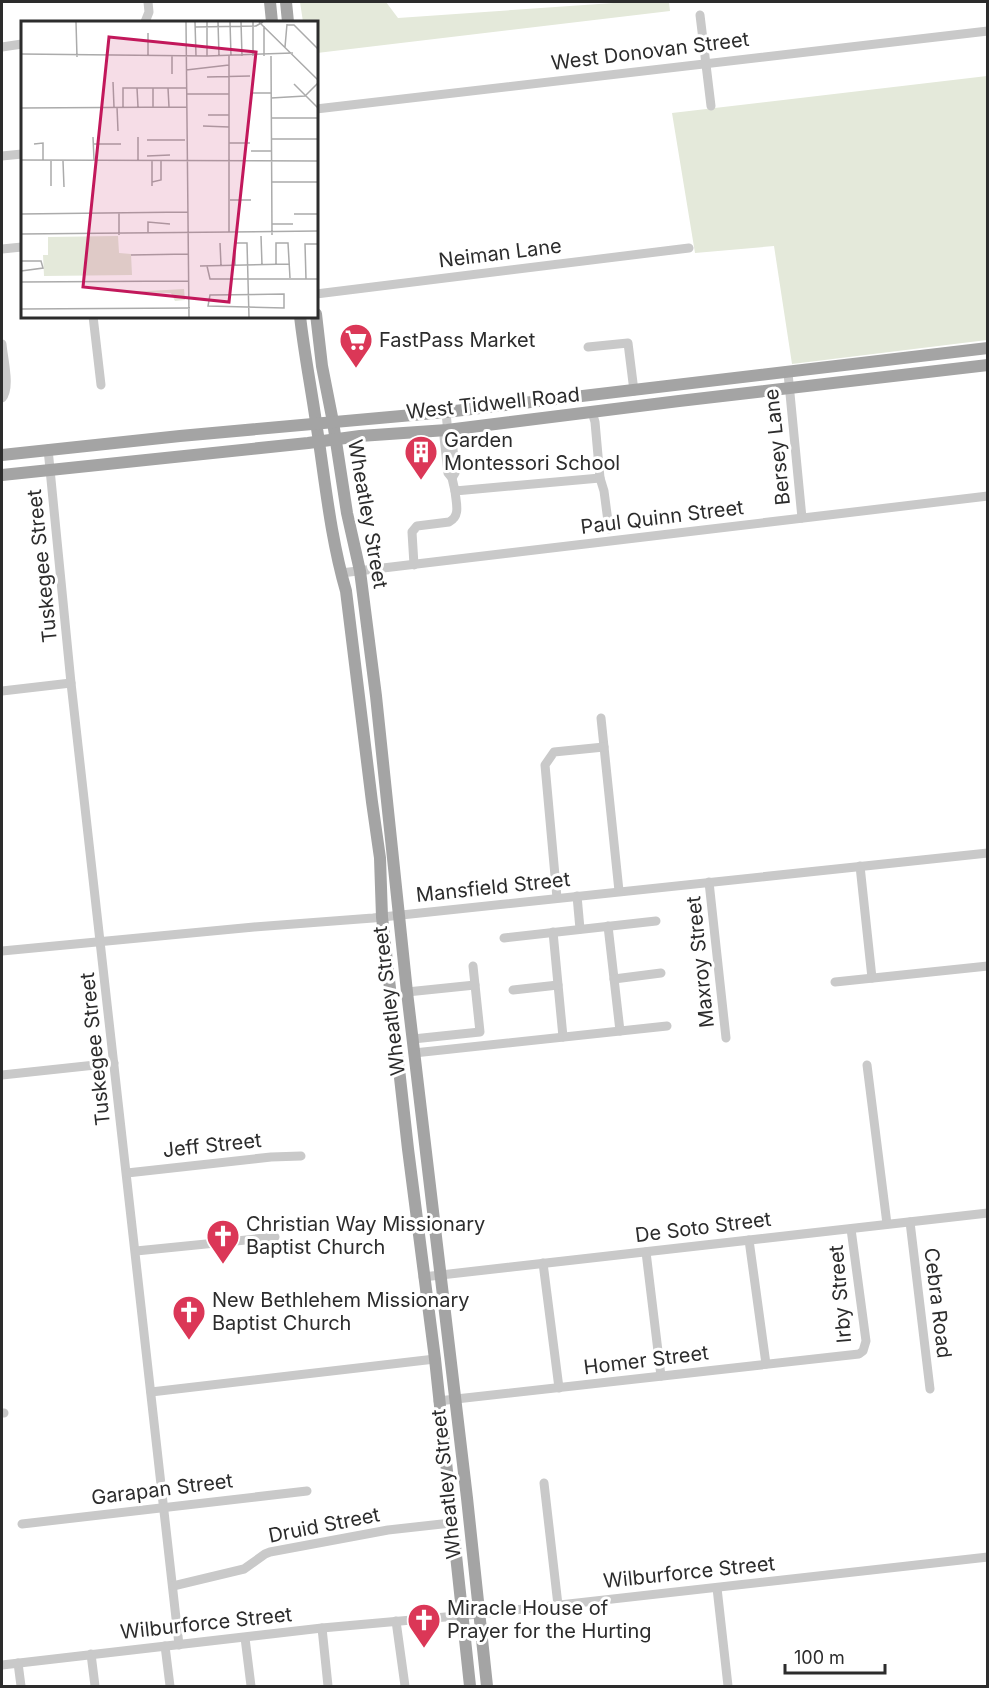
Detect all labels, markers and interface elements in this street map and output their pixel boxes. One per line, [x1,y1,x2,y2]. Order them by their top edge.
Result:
inset map [21,21,318,318]
street label: West Donovan Street [550,27,751,75]
street label: Neiman Lane [437,234,563,272]
supermarket icon: FastPass Market [338,322,374,369]
place label: FastPass Market [379,328,536,352]
street label: West Tidwell Road [405,382,581,424]
street label: Bersey Lane [759,388,795,506]
place label: Garden Montessori School [444,428,620,475]
building icon: Garden Montessori School [403,434,439,481]
street label: Wheatley Street [343,438,393,591]
street label: Tuskegee Street [22,488,62,644]
street label: Paul Quinn Street [579,495,745,539]
street label: Mansfield Street [415,867,572,907]
street label: Maxroy Street [681,895,719,1029]
street label: Wheatley Street [368,924,410,1077]
street label: Tuskegee Street [75,971,115,1127]
street label: Jeff Street [161,1128,263,1162]
street label: De Soto Street [634,1207,773,1247]
place label: Christian Way Missionary Baptist Church [246,1212,485,1259]
church icon: Christian Way Missionary Baptist Church [205,1218,241,1265]
street label: Irby Street [824,1244,856,1344]
street label: Cebra Road [919,1246,957,1360]
place label: New Bethlehem Missionary Baptist Church [212,1288,470,1335]
church icon: New Bethlehem Missionary Baptist Church [171,1294,207,1341]
street label: Homer Street [582,1340,710,1380]
street label: Wheatley Street [426,1407,466,1560]
street label: Garapan Street [90,1468,235,1510]
street label: Druid Street [266,1502,382,1548]
street label: Wilburforce Street [602,1551,776,1593]
place label: Miracle House of Prayer for the Hurting [447,1596,652,1643]
street label: Wilburforce Street [119,1602,293,1644]
church icon: Miracle House of Prayer for the Hurting [406,1602,442,1649]
scale bar [785,1637,886,1675]
text: 100 m [794,1647,845,1668]

